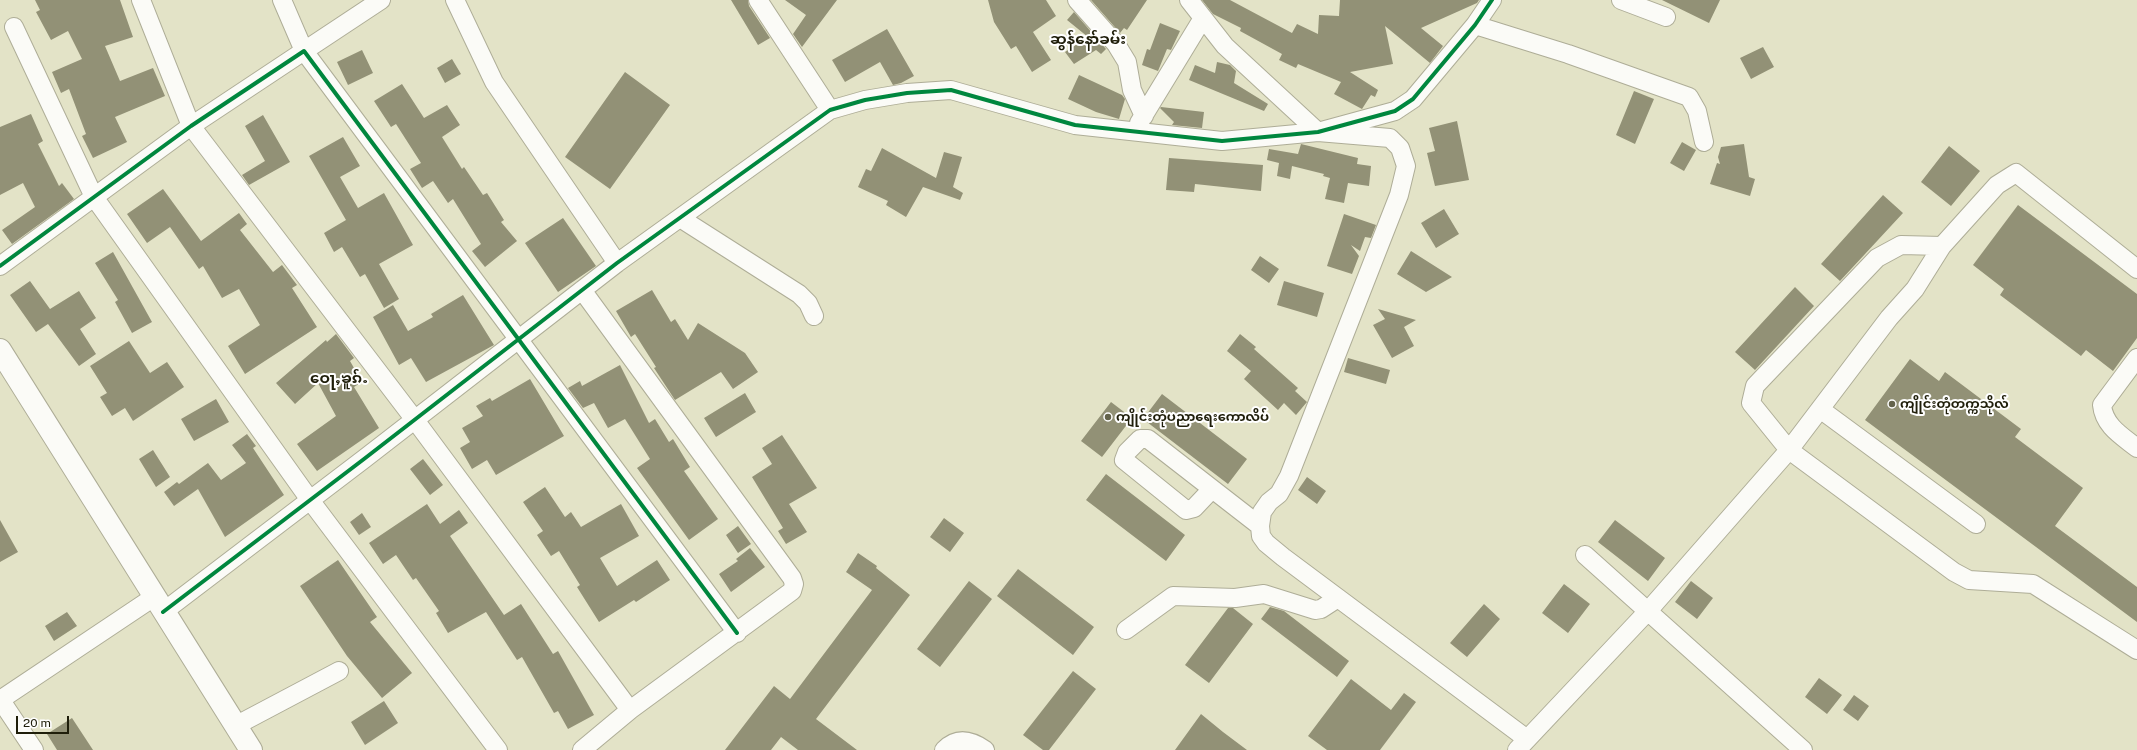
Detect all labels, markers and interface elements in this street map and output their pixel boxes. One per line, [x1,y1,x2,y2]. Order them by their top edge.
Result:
district label: ဆွန်နော်ခမ်း [1050,30,1126,48]
district label: ဝေႃႇၶူၵ်ႉ [310,369,368,387]
place label: ကျိုင်းတုံတက္ကသိုလ် [1900,396,2009,412]
marker: ကျိုင်းတုံတက္ကသိုလ် [1887,399,1897,409]
place label: ကျိုင်းတုံပညာရေးကောလိပ် [1116,409,1269,425]
marker: ကျိုင်းတုံပညာရေးကောလိပ် [1103,412,1113,422]
scale bar [18,708,71,734]
text: 20 m [23,716,51,730]

